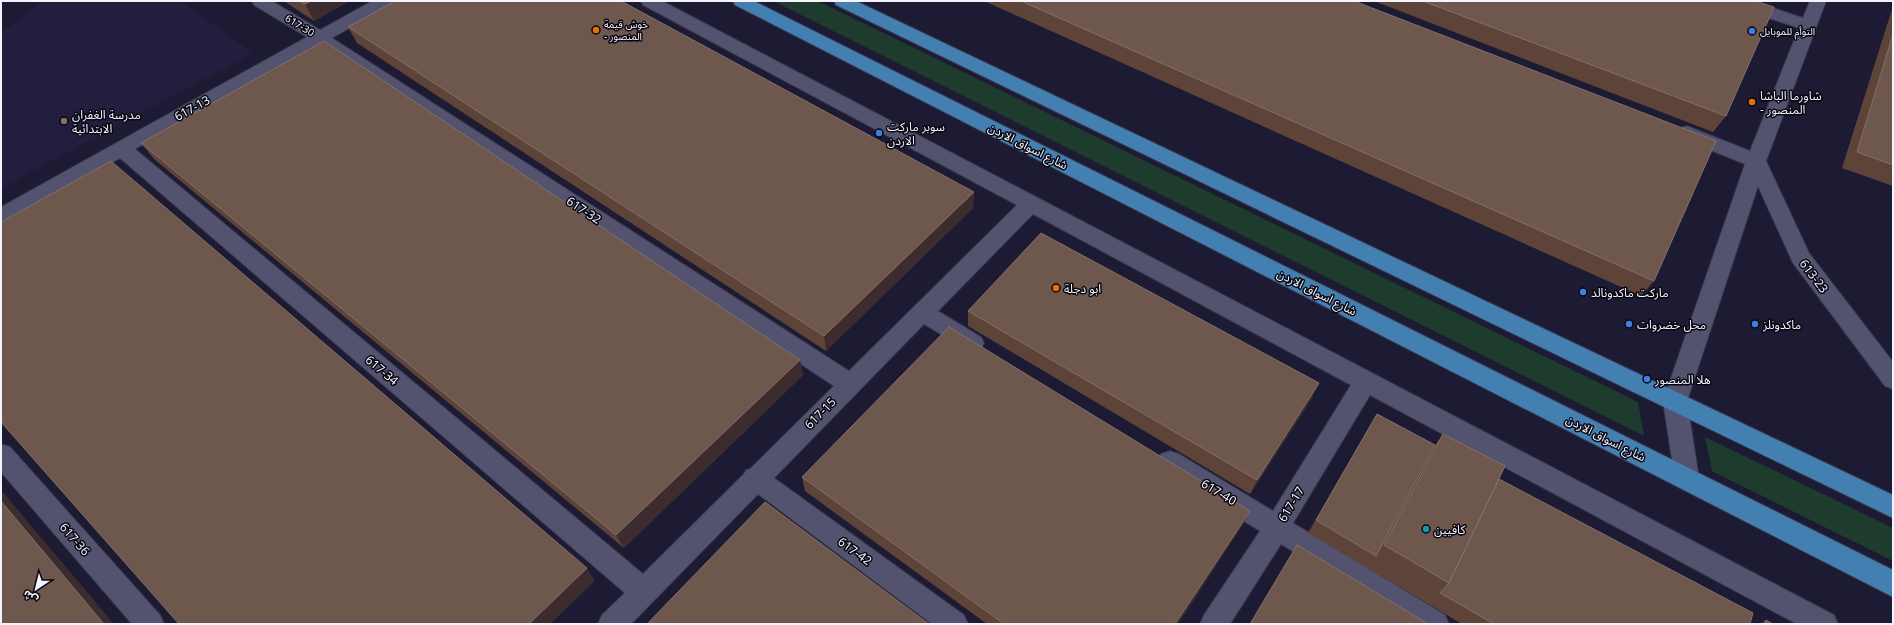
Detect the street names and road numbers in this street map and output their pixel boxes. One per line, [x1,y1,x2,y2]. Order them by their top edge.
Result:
street label: 617-30 [283,11,317,39]
street label: 617-13 [171,91,213,125]
street label: شارع اسواق الاردن [985,119,1071,174]
street label: 617-32 [563,192,605,228]
street label: 613-23 [1796,256,1832,296]
street label: شارع اسواق الاردن [1274,265,1360,320]
street label: 617-34 [362,351,402,389]
street label: 617-15 [800,393,840,433]
street label: شارع اسواق الاردن [1563,411,1649,466]
street label: 617-40 [1198,475,1240,509]
street label: 617-17 [1274,483,1308,525]
street label: 617-36 [56,519,94,559]
street label: 617-42 [835,533,876,569]

